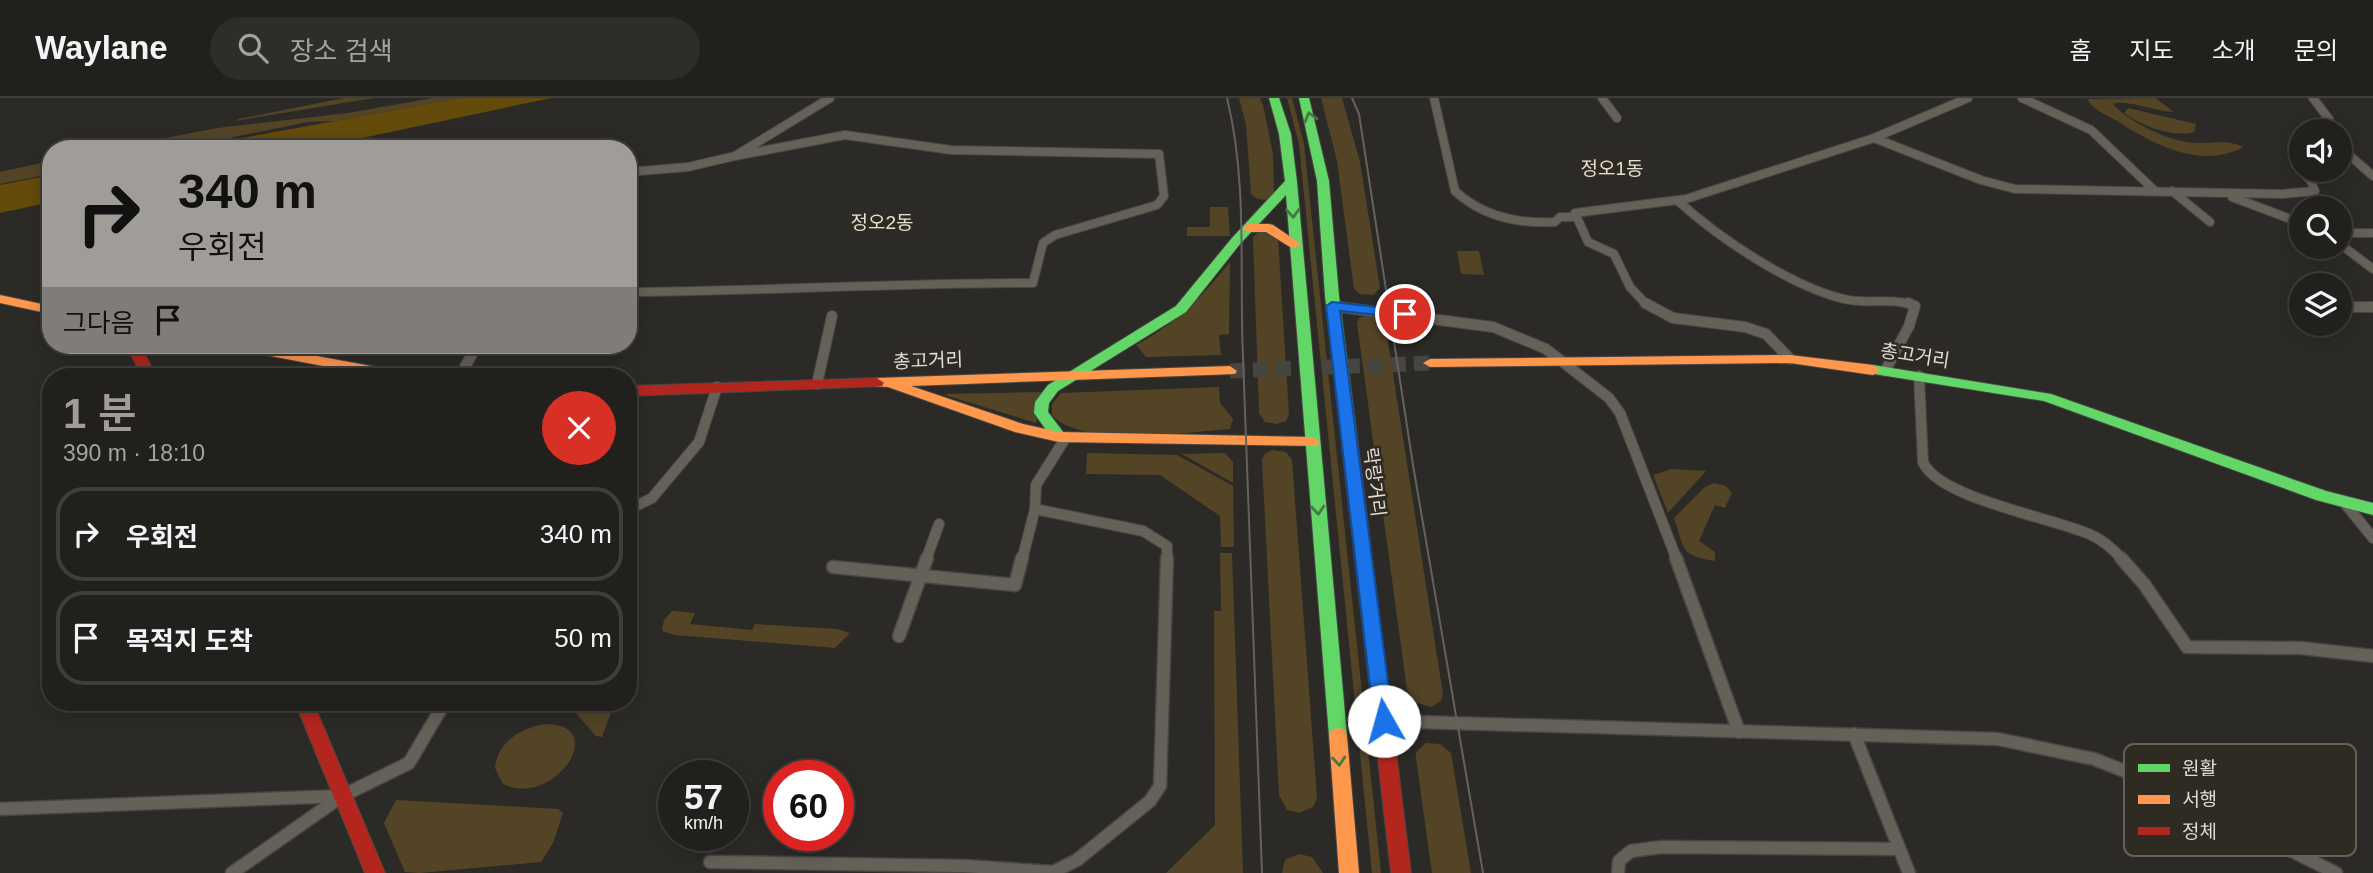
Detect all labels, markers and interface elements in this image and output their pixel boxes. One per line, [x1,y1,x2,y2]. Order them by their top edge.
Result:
search box [210,17,700,80]
text: Waylane [35,29,168,66]
icon: search [234,29,272,67]
text: 장소 검색 [290,36,393,66]
text: 홈 [2069,37,2091,64]
text: 지도 [2129,37,2174,64]
text: 소개 [2212,37,2256,64]
text: 문의 [2294,37,2338,64]
one-way arrow [1304,111,1318,123]
map controls [2289,119,2352,336]
button: sound [2289,119,2352,182]
district label: 정오1동 [1580,158,1644,179]
text: 340 m [178,164,317,218]
icon: right [63,168,154,259]
button: search [2289,196,2352,259]
one-way arrow [1285,208,1300,219]
district label: 정오2동 [850,212,914,233]
text: 우회전 [178,229,266,265]
button: layers [2289,273,2352,336]
pin [1375,284,1435,344]
icon: arrive [1386,295,1424,333]
icon: arrive [149,301,187,339]
text: 그다음 [63,308,135,338]
street label: 총고거리 [1879,340,1951,371]
street label: 총고거리 [893,349,963,372]
text: 1 분 [63,390,137,437]
button: close [542,391,616,465]
text: 390 m · 18:10 [63,440,205,466]
street label: 락랑거리 [1360,446,1389,518]
one-way arrow [1310,505,1325,516]
icon: right [67,515,105,553]
text: 340 m [540,519,612,549]
text: 우회전 [126,522,198,552]
icon: arrive [67,619,105,657]
text: 50 m [554,623,612,653]
text: 목적지 도착 [126,626,253,656]
position arrow [1347,684,1421,758]
legend [2124,744,2356,856]
one-way arrow [1331,756,1346,767]
text: 원활 [2182,758,2217,779]
speed limit sign: 60 [763,760,854,851]
text: 57 [684,777,723,816]
text: 서행 [2182,789,2217,810]
text: km/h [684,813,723,833]
text: 정체 [2182,821,2217,842]

